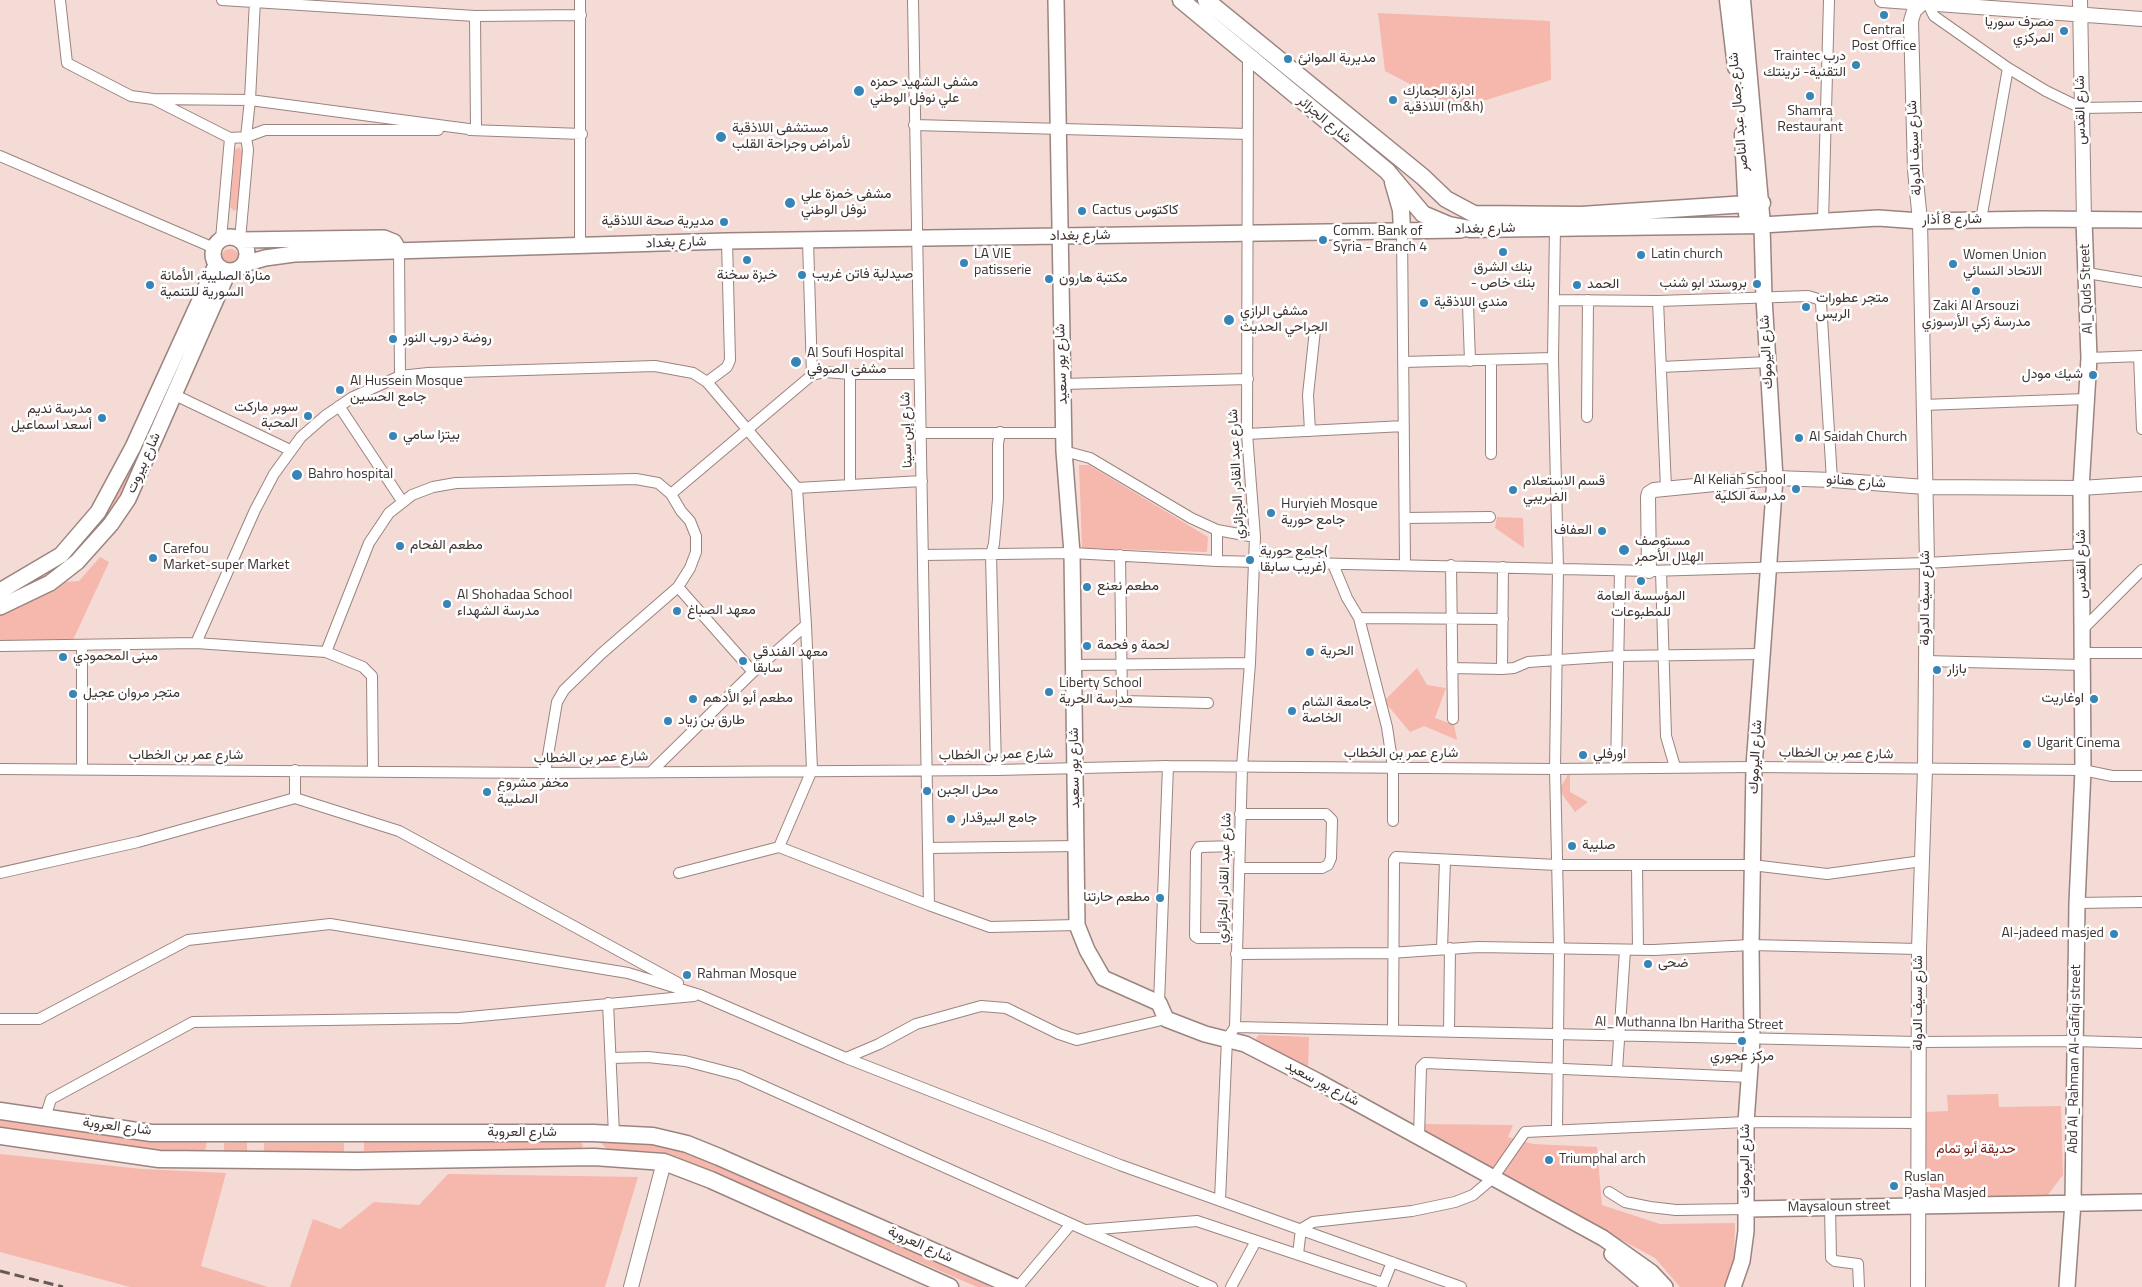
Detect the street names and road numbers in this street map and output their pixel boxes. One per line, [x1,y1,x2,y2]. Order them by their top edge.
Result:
street label: شارع جمال عبد الناصر [1725,52,1753,172]
street label: شارع القدس [2072,75,2090,145]
street label: شارع الجزائر [1294,93,1354,147]
street label: شارع سيف الدولة [1904,100,1926,196]
street label: شارع 8 أذار [1922,211,1982,229]
street label: شارع بغداد [1454,220,1516,238]
street label: شارع بغداد [1049,227,1111,245]
street label: شارع بغداد [645,234,707,252]
street label: Al_Quds Street [2077,244,2097,334]
street label: شارع اليرموك [1757,314,1777,390]
street label: شارع بور سعيد [1052,323,1072,405]
street label: شارع إبن سينا [897,392,917,468]
street label: شارع عبد القادر الجزائري [1225,408,1249,540]
street label: شارع بيروت [123,430,165,496]
street label: شارع هنانو [1826,472,1886,492]
street label: شارع القدس [2073,529,2091,599]
street label: شارع سيف الدولة [1918,550,1934,646]
street label: شارع اليرموك [1746,719,1766,795]
street label: شارع بور سعيد [1066,727,1084,809]
street label: شارع عمر بن الخطاب [1779,745,1893,763]
street label: شارع عمر بن الخطاب [939,746,1053,764]
street label: شارع عمر بن الخطاب [1344,746,1458,762]
street label: شارع عمر بن الخطاب [129,748,243,764]
street label: شارع عمر بن الخطاب [534,749,648,767]
street label: شارع عبد القادر الجزائري [1214,812,1236,944]
street label: شارع سيف الدولة [1911,955,1927,1051]
street label: Abd Al_Rahman Al-Gafiqi street [2065,964,2085,1154]
street label: Al_Muthanna Ibn Haritha Street [1595,1014,1783,1034]
street label: شارع بور سعيد [1282,1058,1362,1110]
street label: شارع العروبة [82,1114,152,1140]
street label: شارع اليرموك [1738,1124,1754,1198]
street label: شارع العروبة [487,1125,557,1141]
street label: Maysaloun street [1788,1198,1890,1216]
street label: شارع العروبة [885,1223,955,1267]

